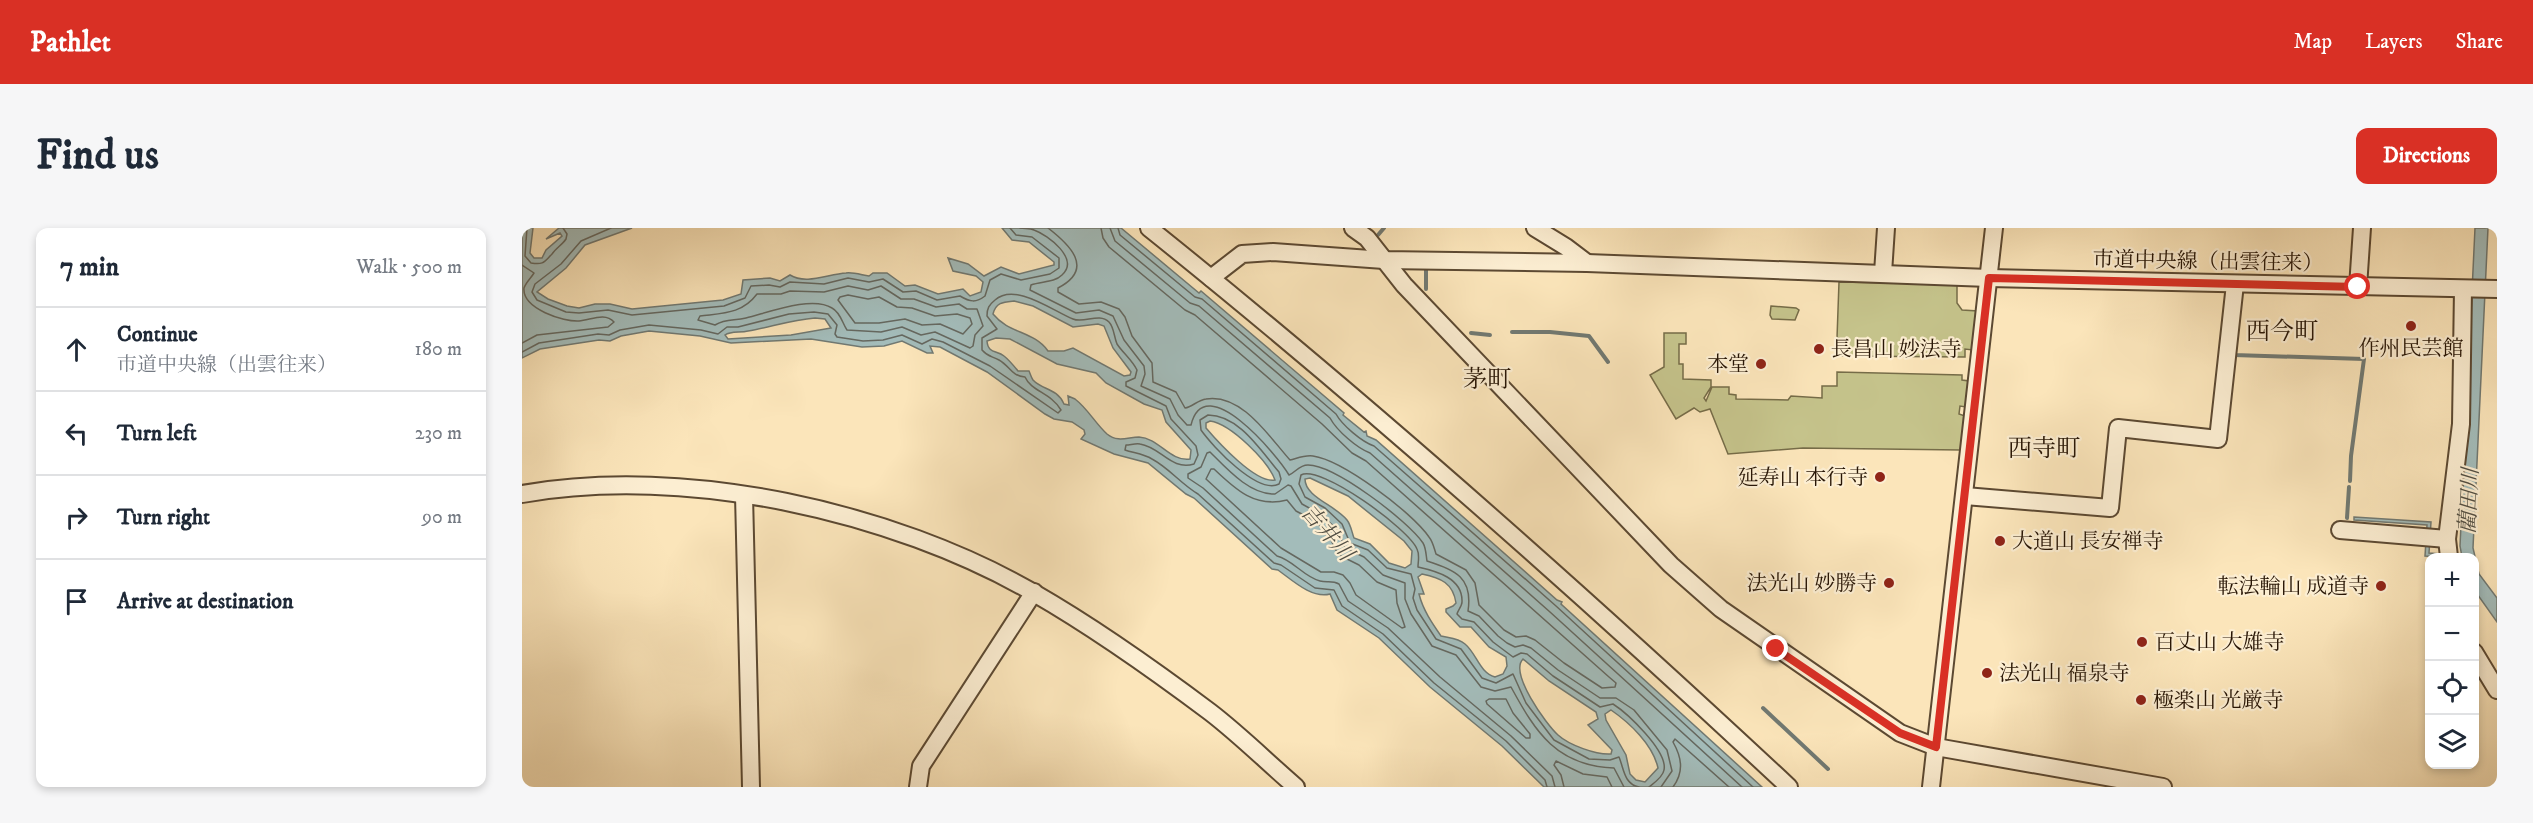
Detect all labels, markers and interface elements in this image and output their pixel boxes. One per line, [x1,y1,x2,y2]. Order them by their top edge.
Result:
text: Pathlet [30,25,111,60]
text: Map [2293,29,2332,55]
text: Layers [2365,29,2423,55]
text: Share [2456,29,2503,55]
button: Directions [2356,128,2497,184]
text: Find us [36,130,159,182]
street label: 市道中央線（出雲往来） [2092,247,2324,277]
text: 7 min [60,251,119,284]
text: Walk · 500 m [356,255,462,280]
route start [2344,273,2370,299]
district label: 西今町 [2246,317,2318,347]
marker: 作州民芸館 [2404,319,2418,333]
text: Continue [117,321,198,348]
icon: ahead [60,333,93,366]
place label: 作州民芸館 [2359,336,2464,362]
text: 180 m [415,337,462,362]
place label: 長昌山 妙法寺 [1831,337,1962,363]
marker: 長昌山 妙法寺 [1812,342,1826,356]
place label: 本堂 [1707,352,1749,378]
text: 市道中央線（出雲往来） [117,353,337,378]
marker: 本堂 [1754,357,1768,371]
district label: 茅町 [1463,365,1511,395]
icon: left [60,417,93,450]
text: Turn left [117,420,197,447]
text: 230 m [415,421,462,446]
district label: 西寺町 [2008,434,2080,464]
place label: 延寿山 本行寺 [1737,465,1868,491]
water label: 藺田川 [2454,465,2485,535]
marker: 延寿山 本行寺 [1873,470,1887,484]
water label: 吉井川 [1295,499,1360,568]
icon: right [60,501,93,534]
text: Turn right [117,504,210,531]
text: 90 m [422,505,462,530]
place label: 大道山 長安禅寺 [2012,529,2164,555]
marker: 大道山 長安禅寺 [1993,534,2007,548]
map controls [2425,553,2479,769]
button: + [2425,553,2479,607]
place label: 法光山 妙勝寺 [1746,571,1877,597]
place label: 転法輪山 成道寺 [2217,574,2369,600]
marker: 法光山 妙勝寺 [1882,576,1896,590]
marker: 転法輪山 成道寺 [2374,579,2388,593]
icon: arrive [60,585,93,618]
text: Arrive at destination [117,588,294,615]
button: − [2425,607,2479,661]
place label: 百丈山 大雄寺 [2154,630,2285,656]
route end [1762,635,1788,661]
marker: 百丈山 大雄寺 [2135,635,2149,649]
place label: 法光山 福泉寺 [1999,661,2130,687]
button: locate [2425,661,2479,715]
marker: 法光山 福泉寺 [1980,666,1994,680]
place label: 極楽山 光厳寺 [2153,688,2284,714]
marker: 極楽山 光厳寺 [2134,693,2148,707]
button: layers [2425,715,2479,769]

